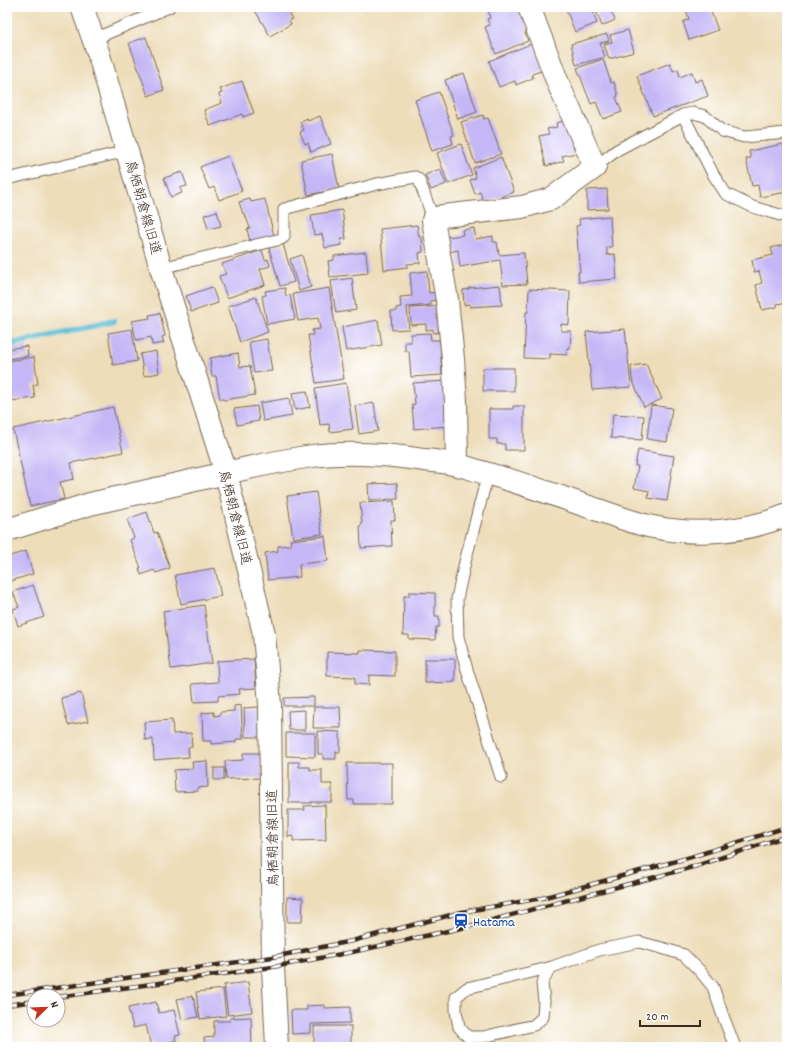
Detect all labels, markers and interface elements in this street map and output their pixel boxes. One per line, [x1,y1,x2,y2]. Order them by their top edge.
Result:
street label: 鳥栖朝倉線旧道 [119,158,165,257]
street label: 鳥栖朝倉線旧道 [213,468,256,567]
street label: 鳥栖朝倉線旧道 [263,789,285,887]
station icon: Hatama [452,912,470,930]
place label: Hatama [473,913,515,933]
north arrow [26,988,66,1028]
text: N [45,999,62,1011]
scale bar [640,1002,700,1028]
text: 20 m [646,1009,669,1026]

